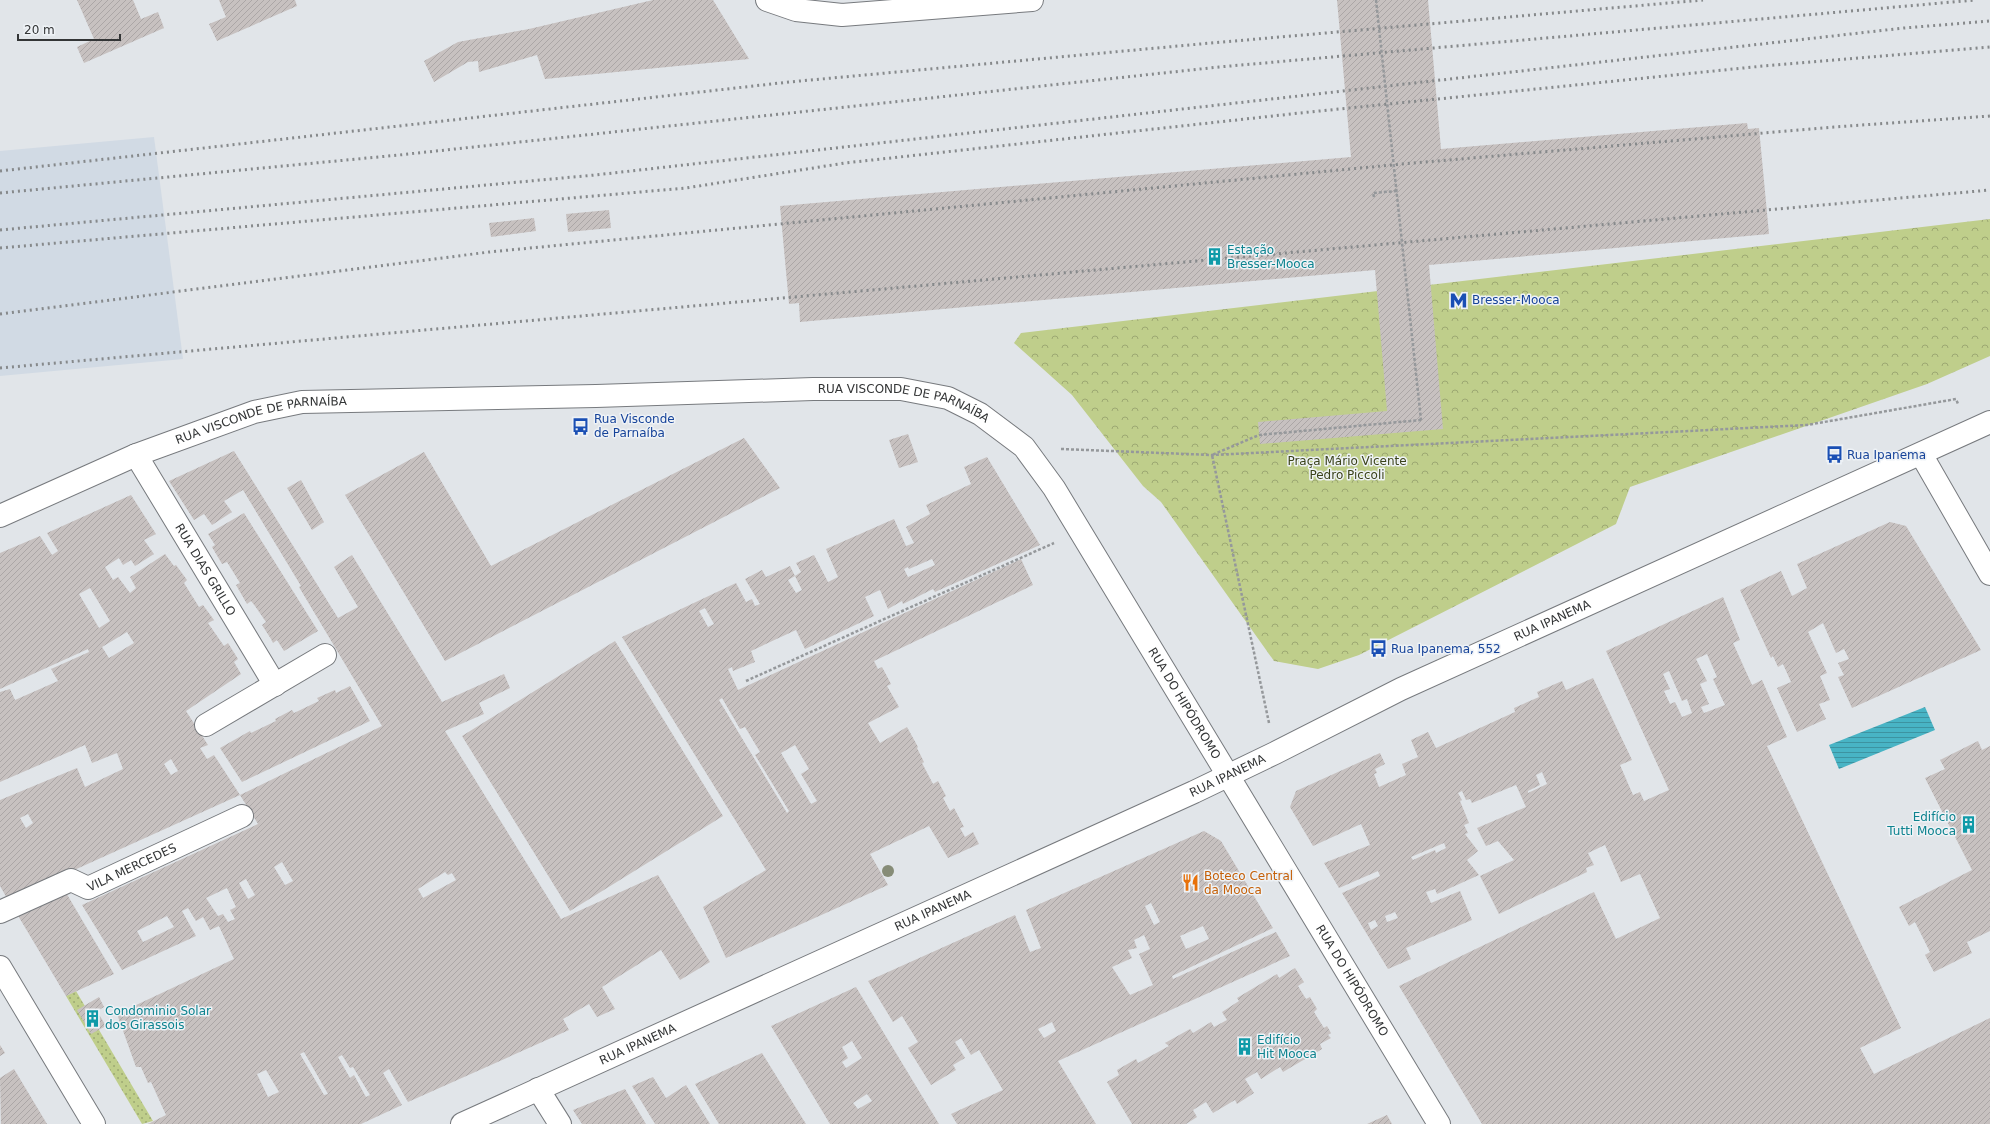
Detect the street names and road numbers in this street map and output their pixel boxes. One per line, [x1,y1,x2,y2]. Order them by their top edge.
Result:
street label: RUA VISCONDE DE PARNAÍBA [818,382,993,426]
street label: RUA VISCONDE DE PARNAÍBA [173,393,348,447]
street label: RUA DIAS GRILLO [172,521,239,618]
street label: RUA IPANEMA [1512,597,1593,644]
street label: RUA DO HIPÓDROMO [1145,645,1223,762]
street label: RUA IPANEMA [1187,751,1268,800]
street label: VILA MERCEDES [85,841,179,894]
street label: RUA IPANEMA [892,887,974,934]
street label: RUA DO HIPÓDROMO [1313,922,1391,1039]
street label: RUA IPANEMA [597,1021,679,1068]

